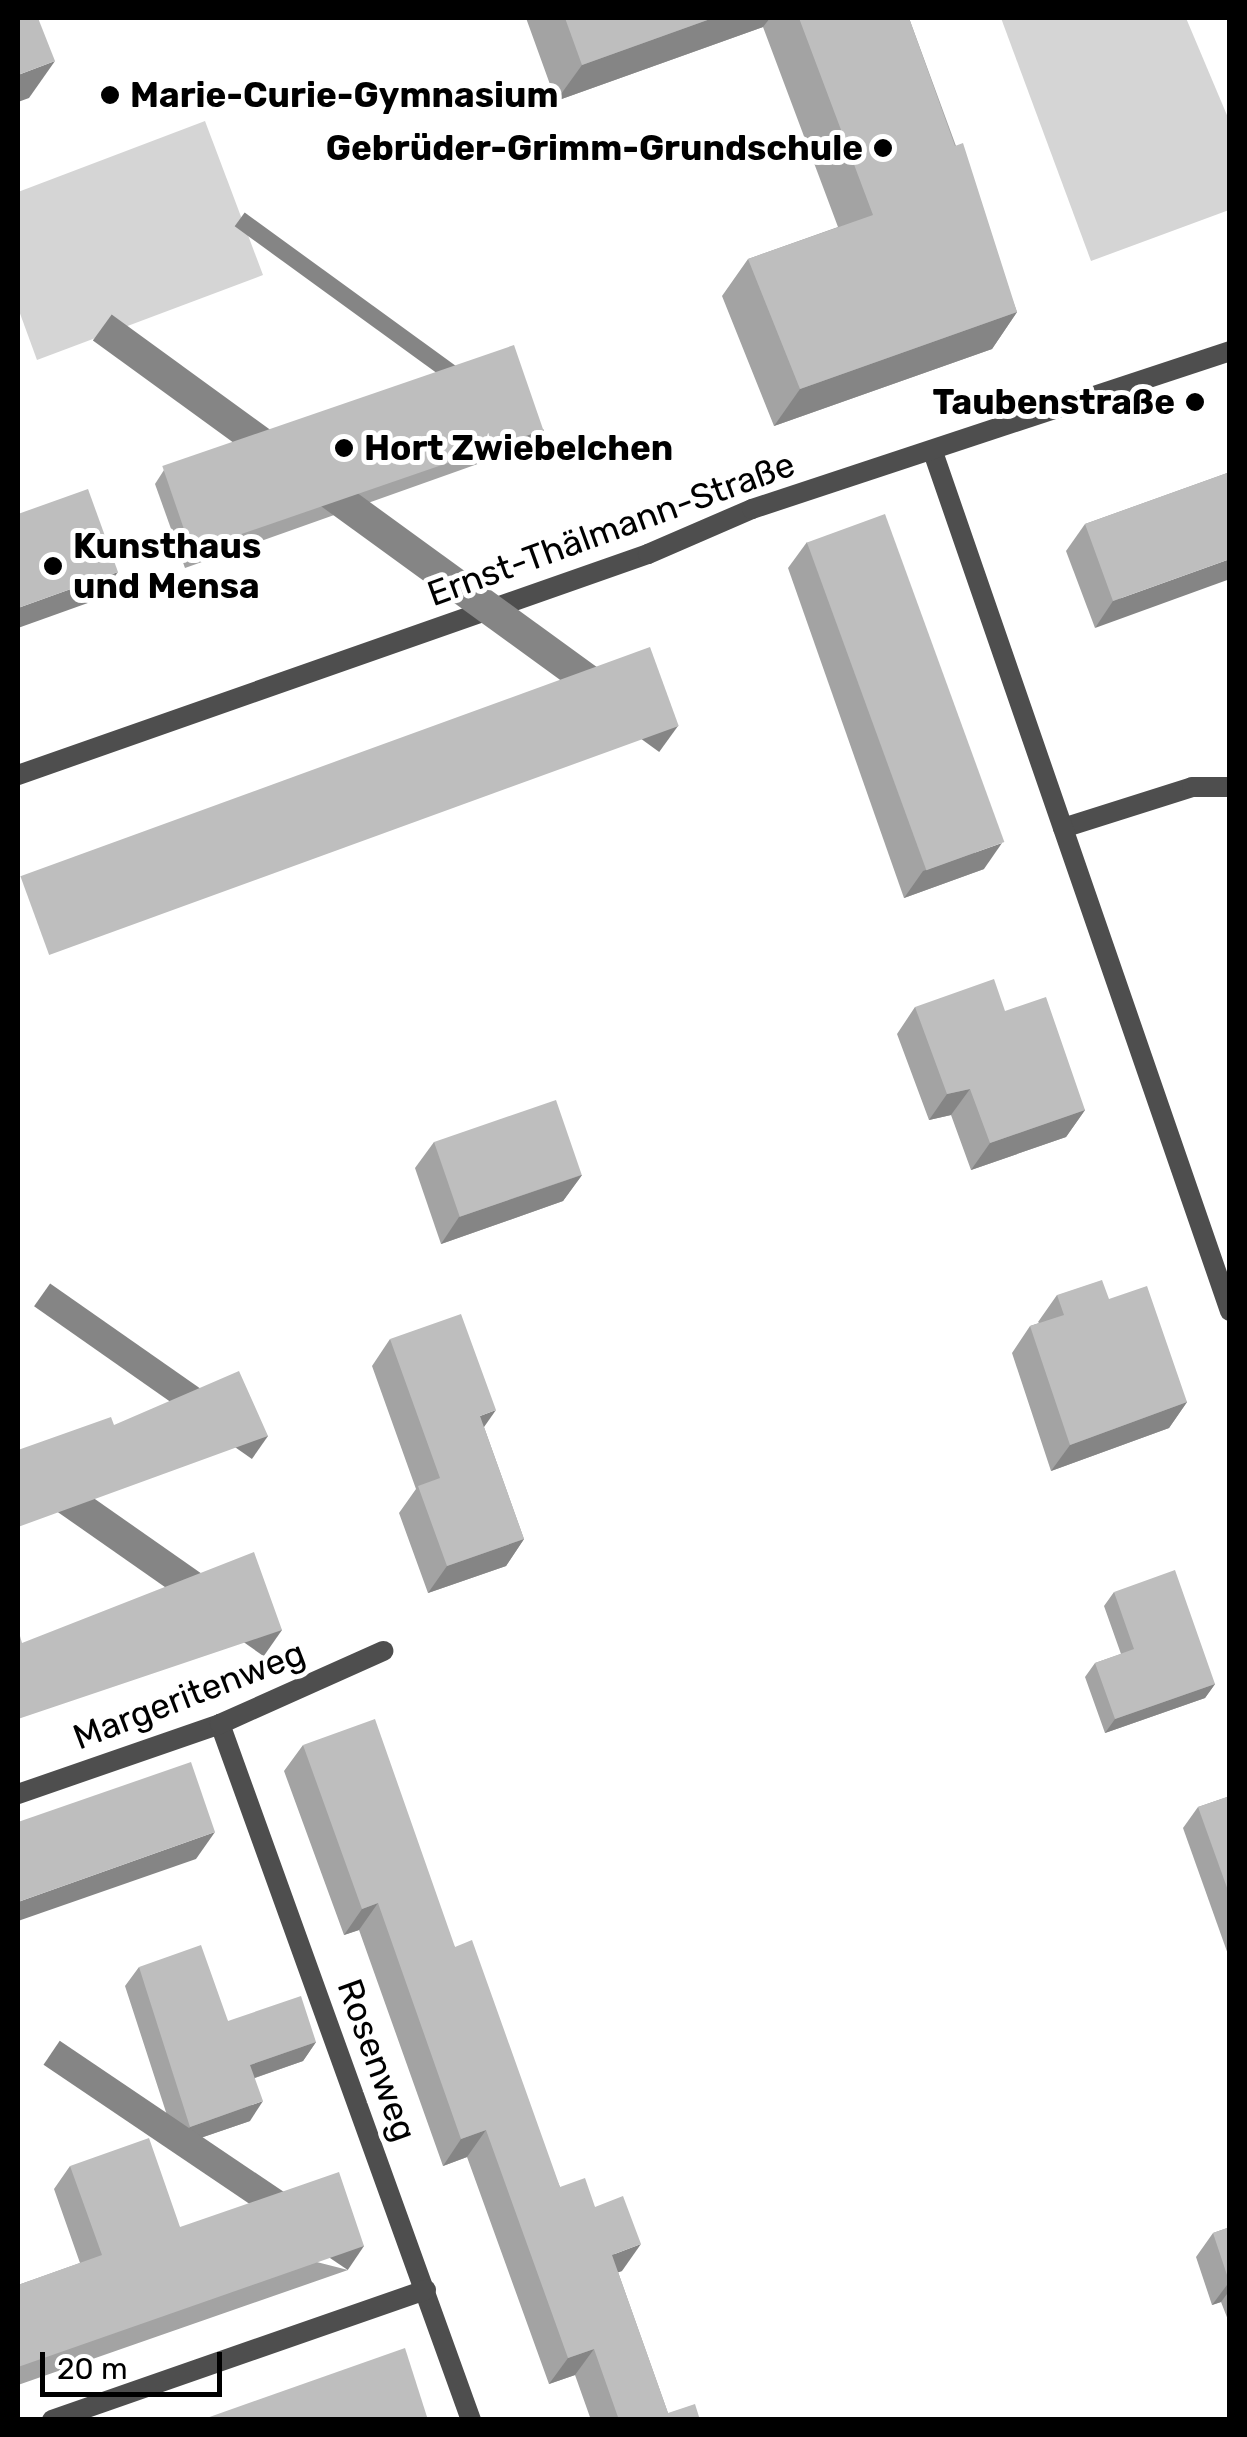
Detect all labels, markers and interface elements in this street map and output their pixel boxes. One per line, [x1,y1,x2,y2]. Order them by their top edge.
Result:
place label: Marie-Curie-Gymnasium [130,74,559,116]
marker: Marie-Curie-Gymnasium [99,84,121,106]
place label: Gebrüder-Grimm-Grundschule [326,127,863,169]
marker: Gebrüder-Grimm-Grundschule [872,137,894,159]
place label: Taubenstraße [933,381,1175,423]
marker: Taubenstraße [1184,391,1206,413]
place label: Hort Zwiebelchen [364,427,673,469]
marker: Hort Zwiebelchen [333,437,355,459]
street label: Ernst-Thälmann-Straße [422,443,800,615]
place label: Kunsthaus und Mensa [73,525,261,607]
marker: Kunsthaus und Mensa [42,555,64,577]
street label: Margeritenweg [67,1632,311,1758]
street label: Rosenweg [328,1973,426,2147]
scale bar [45,2332,228,2394]
text: 20 m [57,2351,128,2387]

